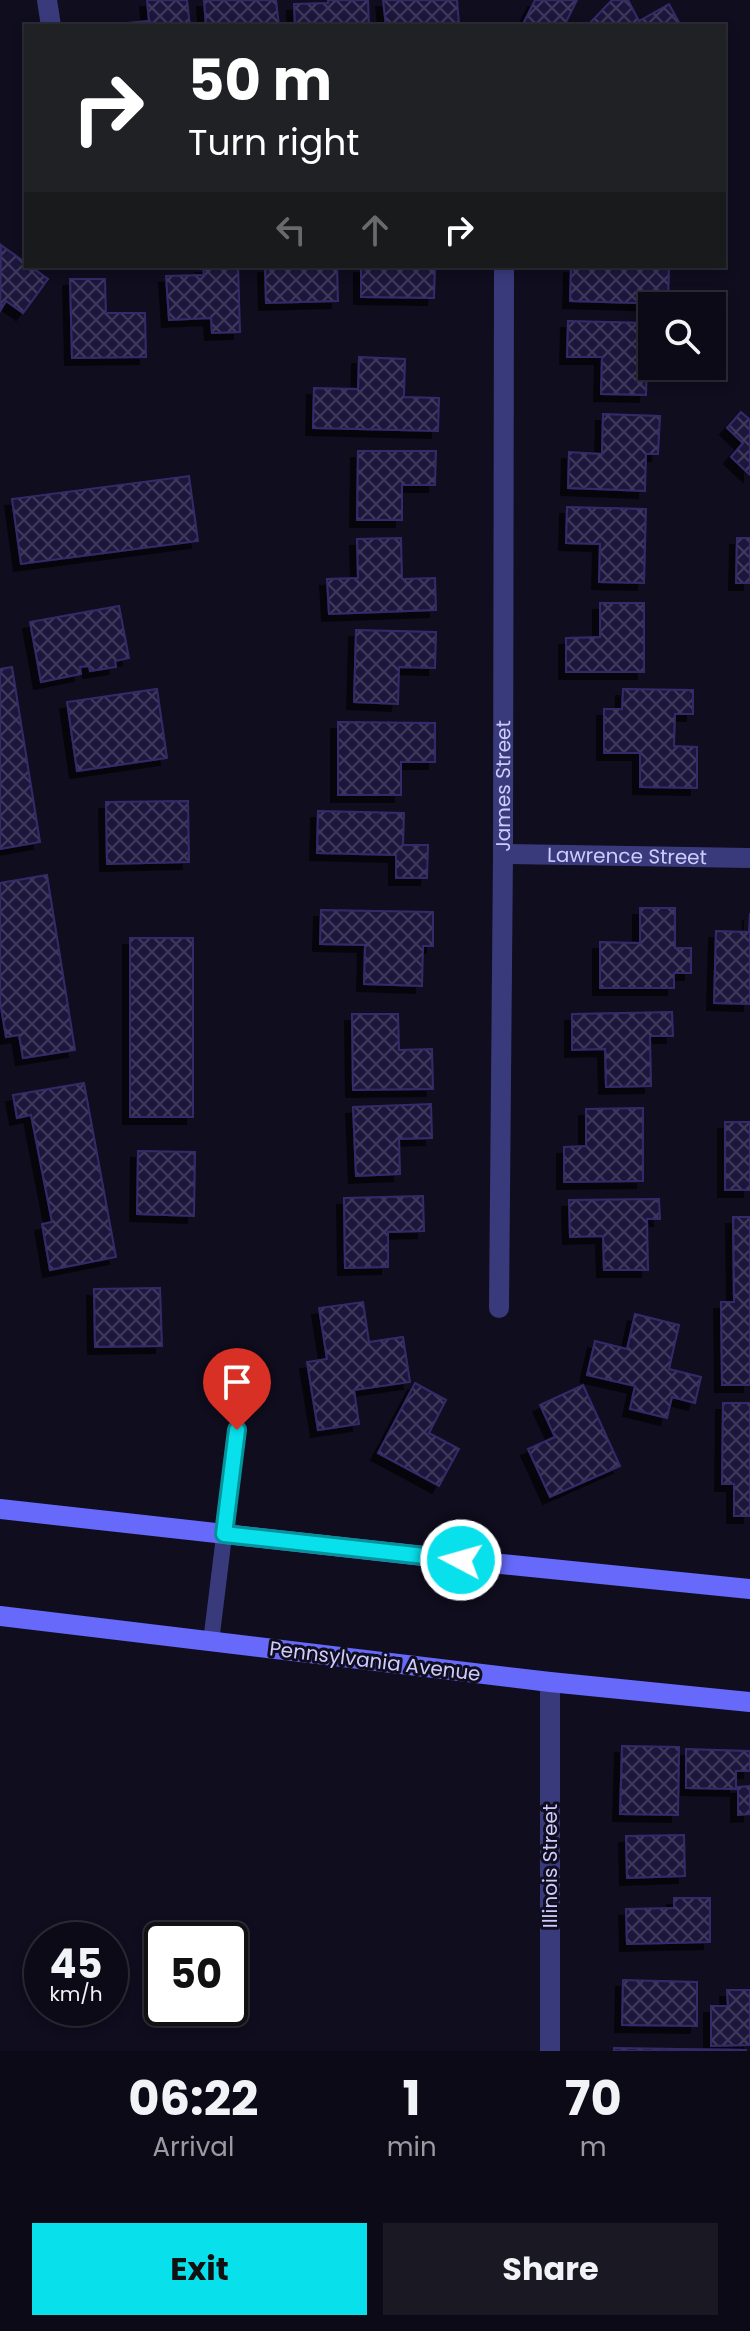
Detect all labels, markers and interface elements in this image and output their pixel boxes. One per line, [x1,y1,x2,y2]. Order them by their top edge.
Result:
text: 50 m [188,41,332,120]
icon: right [56,56,160,160]
text: Turn right [188,117,359,168]
icon: left [269,208,313,252]
icon: ahead [353,208,397,252]
icon: right [437,208,481,252]
map controls [638,292,726,380]
button: search [638,292,726,380]
street label: James Street [489,720,517,852]
street label: Lawrence Street [547,841,707,871]
pin [203,1348,271,1430]
icon: arrive [215,1360,259,1404]
position arrow [419,1518,503,1602]
street label: Pennsylvania Avenue [268,1634,482,1688]
street label: Illinois Street [536,1804,564,1928]
speed limit sign: 50 [144,1922,248,2026]
text: 45 [49,1936,103,1992]
text: km/h [49,1980,103,2008]
text: 06:22 [128,2065,259,2132]
text: 1 [403,2065,421,2132]
text: 70 [565,2065,622,2132]
text: Arrival [152,2129,234,2165]
text: min [387,2129,437,2165]
text: m [580,2129,607,2165]
button: Exit [32,2223,367,2315]
button: Share [383,2223,718,2315]

